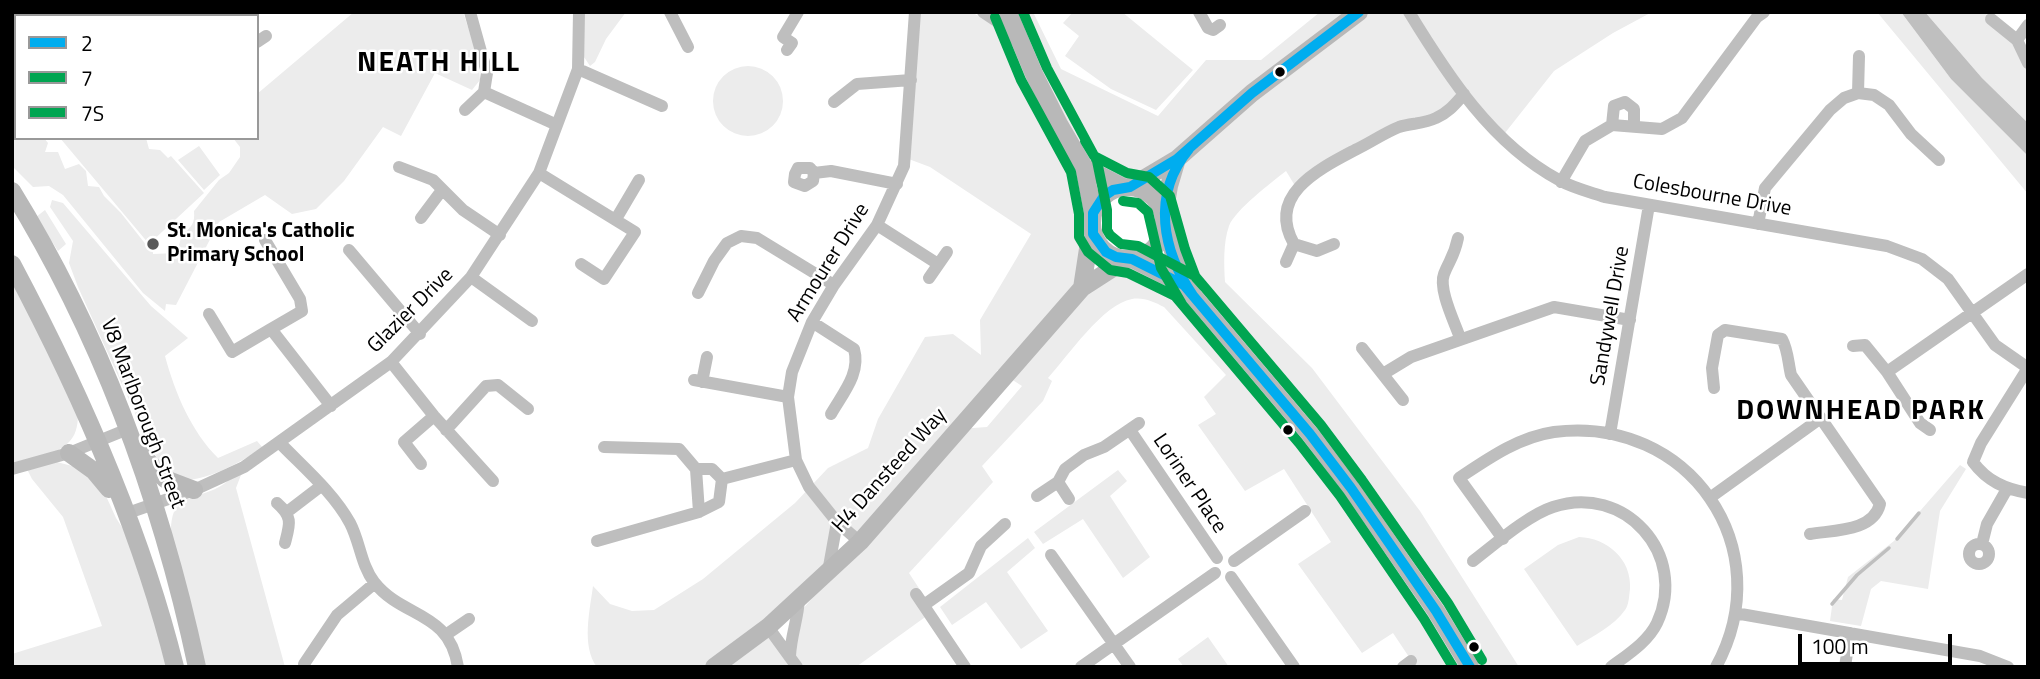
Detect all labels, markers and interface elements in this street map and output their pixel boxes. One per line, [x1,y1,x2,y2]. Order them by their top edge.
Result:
legend [14,14,259,140]
text: 2 [81,27,93,59]
district label: NEATH HILL [358,47,520,81]
text: 7 [81,62,93,94]
unlabelled marker [1273,65,1287,79]
text: 7S [81,97,104,129]
street label: Colesbourne Drive [1631,170,1793,222]
street label: Armourer Drive [783,199,875,327]
place label: St. Monica's Catholic Primary School [167,219,355,269]
marker: St. Monica's Catholic Primary School [145,236,161,252]
street label: Sandywell Drive [1586,244,1636,388]
street label: Glazier Drive [363,263,459,359]
street label: V8 Marlborough Street [94,316,190,512]
district label: DOWNHEAD PARK [1738,395,1984,429]
street label: H4 Dansteed Way [827,404,953,538]
unlabelled marker [1281,423,1295,437]
street label: Loriner Place [1147,430,1231,538]
scale bar [1802,620,1956,664]
text: 100 m [1811,630,1868,662]
unlabelled marker [1467,640,1481,654]

